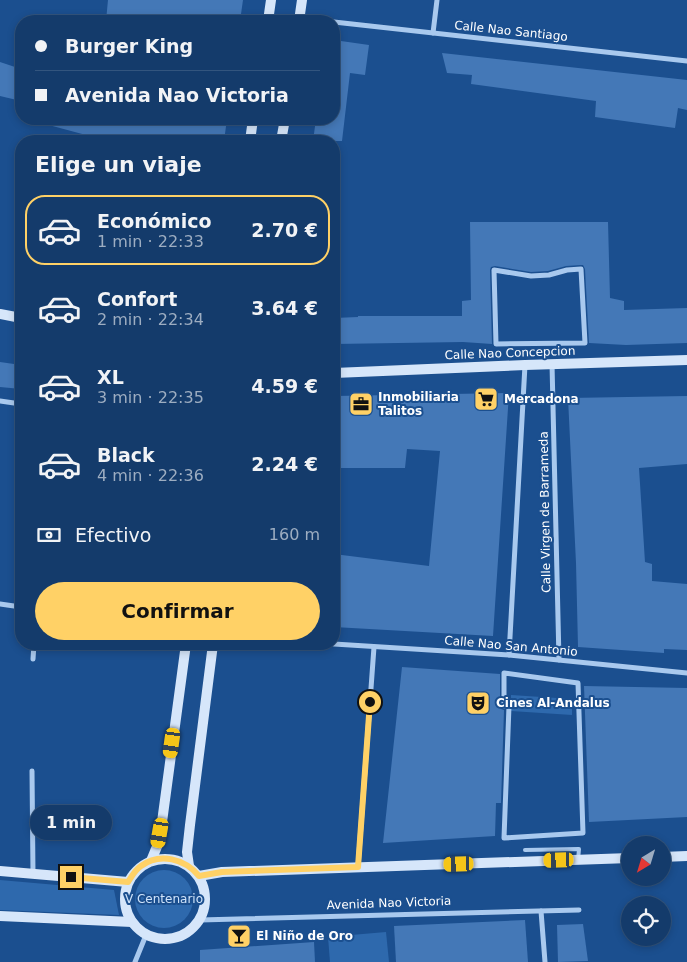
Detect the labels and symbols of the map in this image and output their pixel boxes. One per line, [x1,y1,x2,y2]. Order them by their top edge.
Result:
street label: Calle Nao Santiago [454,18,568,44]
street label: Calle Nao Concepcion [444,344,576,362]
supermarket icon: Mercadona [473,386,499,412]
place label: Inmobiliaria Talitos [378,390,459,418]
office icon: Inmobiliaria Talitos [348,391,374,417]
place label: Mercadona [504,392,579,406]
street label: Calle Virgen de Barrameda [537,431,553,593]
street label: Calle Nao San Antonio [444,633,578,659]
theatre icon: Cines Al-Andalus [465,690,491,716]
route start [359,691,381,713]
place label: Cines Al-Andalus [496,696,610,710]
car [162,727,181,759]
callout: 1 min [30,804,112,840]
car [150,817,169,849]
north arrow [621,836,671,886]
car [543,852,574,868]
car [443,856,474,872]
route end [60,866,82,888]
park label: V Centenario [125,892,203,906]
street label: Avenida Nao Victoria [326,894,452,912]
bar icon: El Niño de Oro [226,923,252,949]
place label: El Niño de Oro [256,929,353,943]

